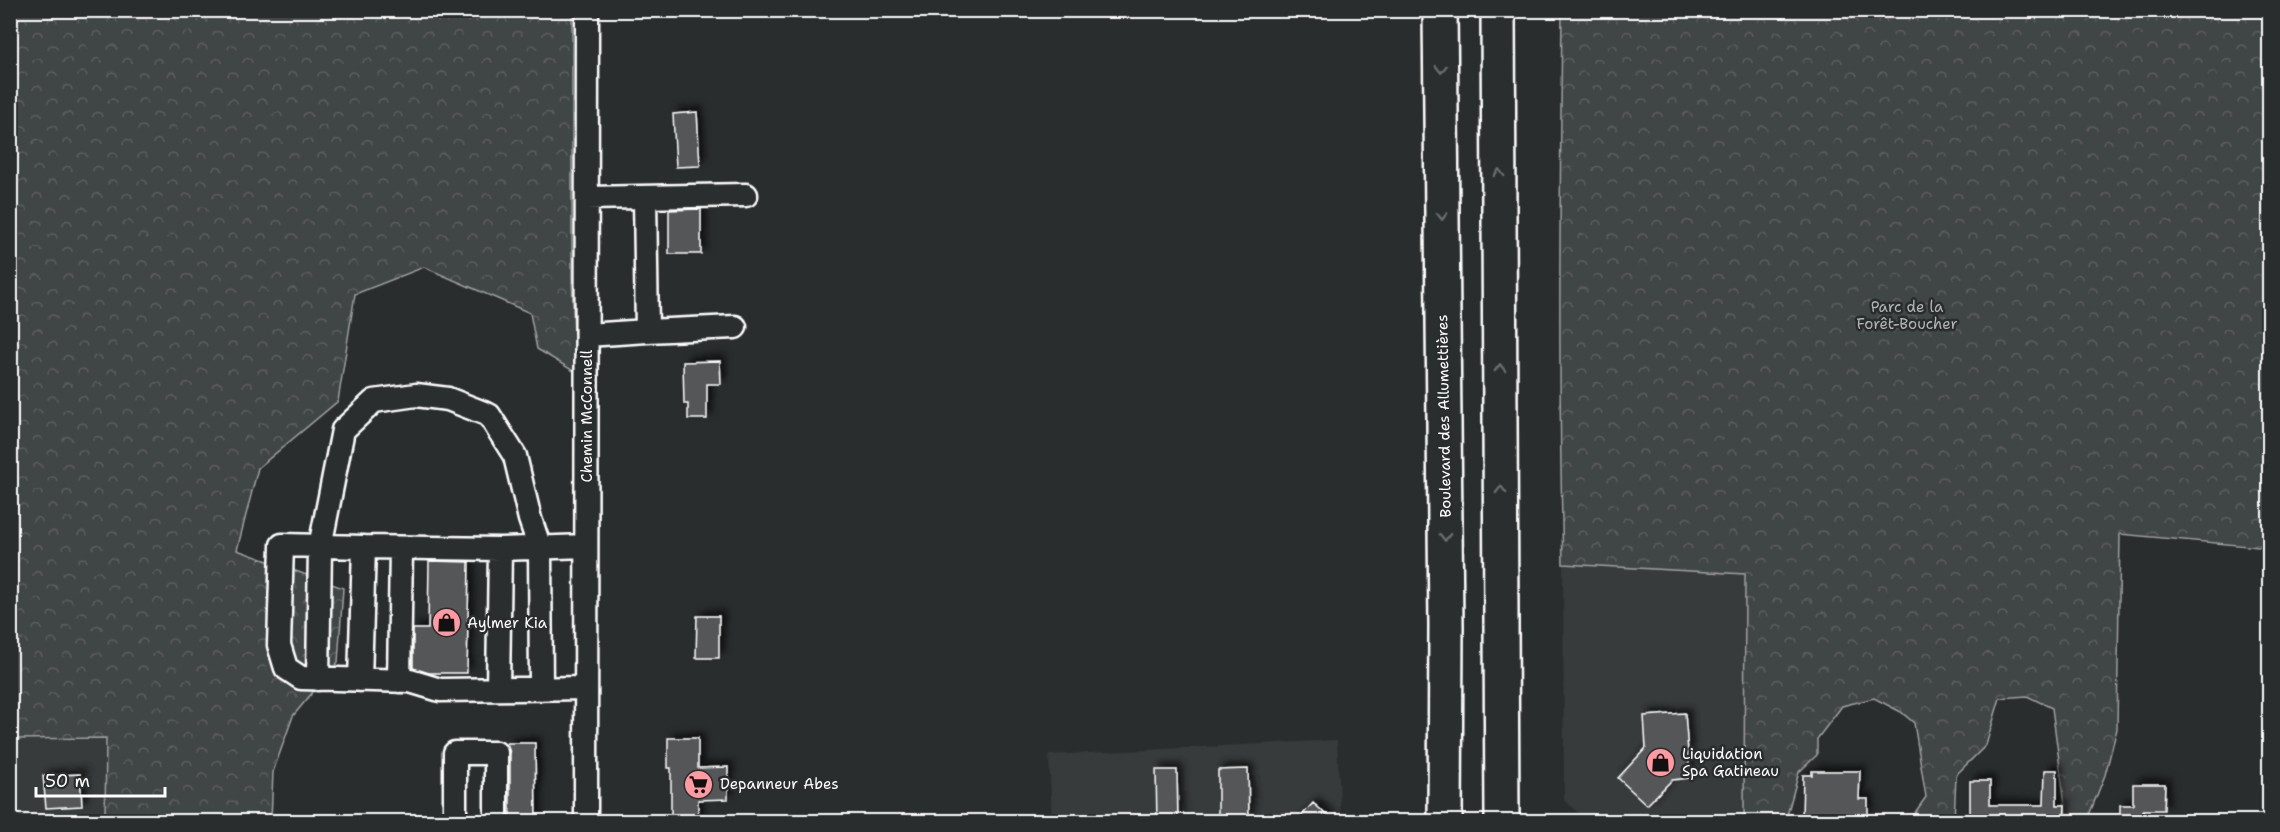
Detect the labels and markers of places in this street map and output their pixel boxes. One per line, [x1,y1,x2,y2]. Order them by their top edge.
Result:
shop icon: Aylmer Kia [430,607,462,639]
place label: Aylmer Kia [467,613,548,633]
place label: Liquidation Spa Gatineau [1682,744,1779,781]
shop icon: Liquidation Spa Gatineau [1645,747,1677,779]
supermarket icon: Depanneur Abes [683,768,715,800]
place label: Depanneur Abes [720,774,839,794]

